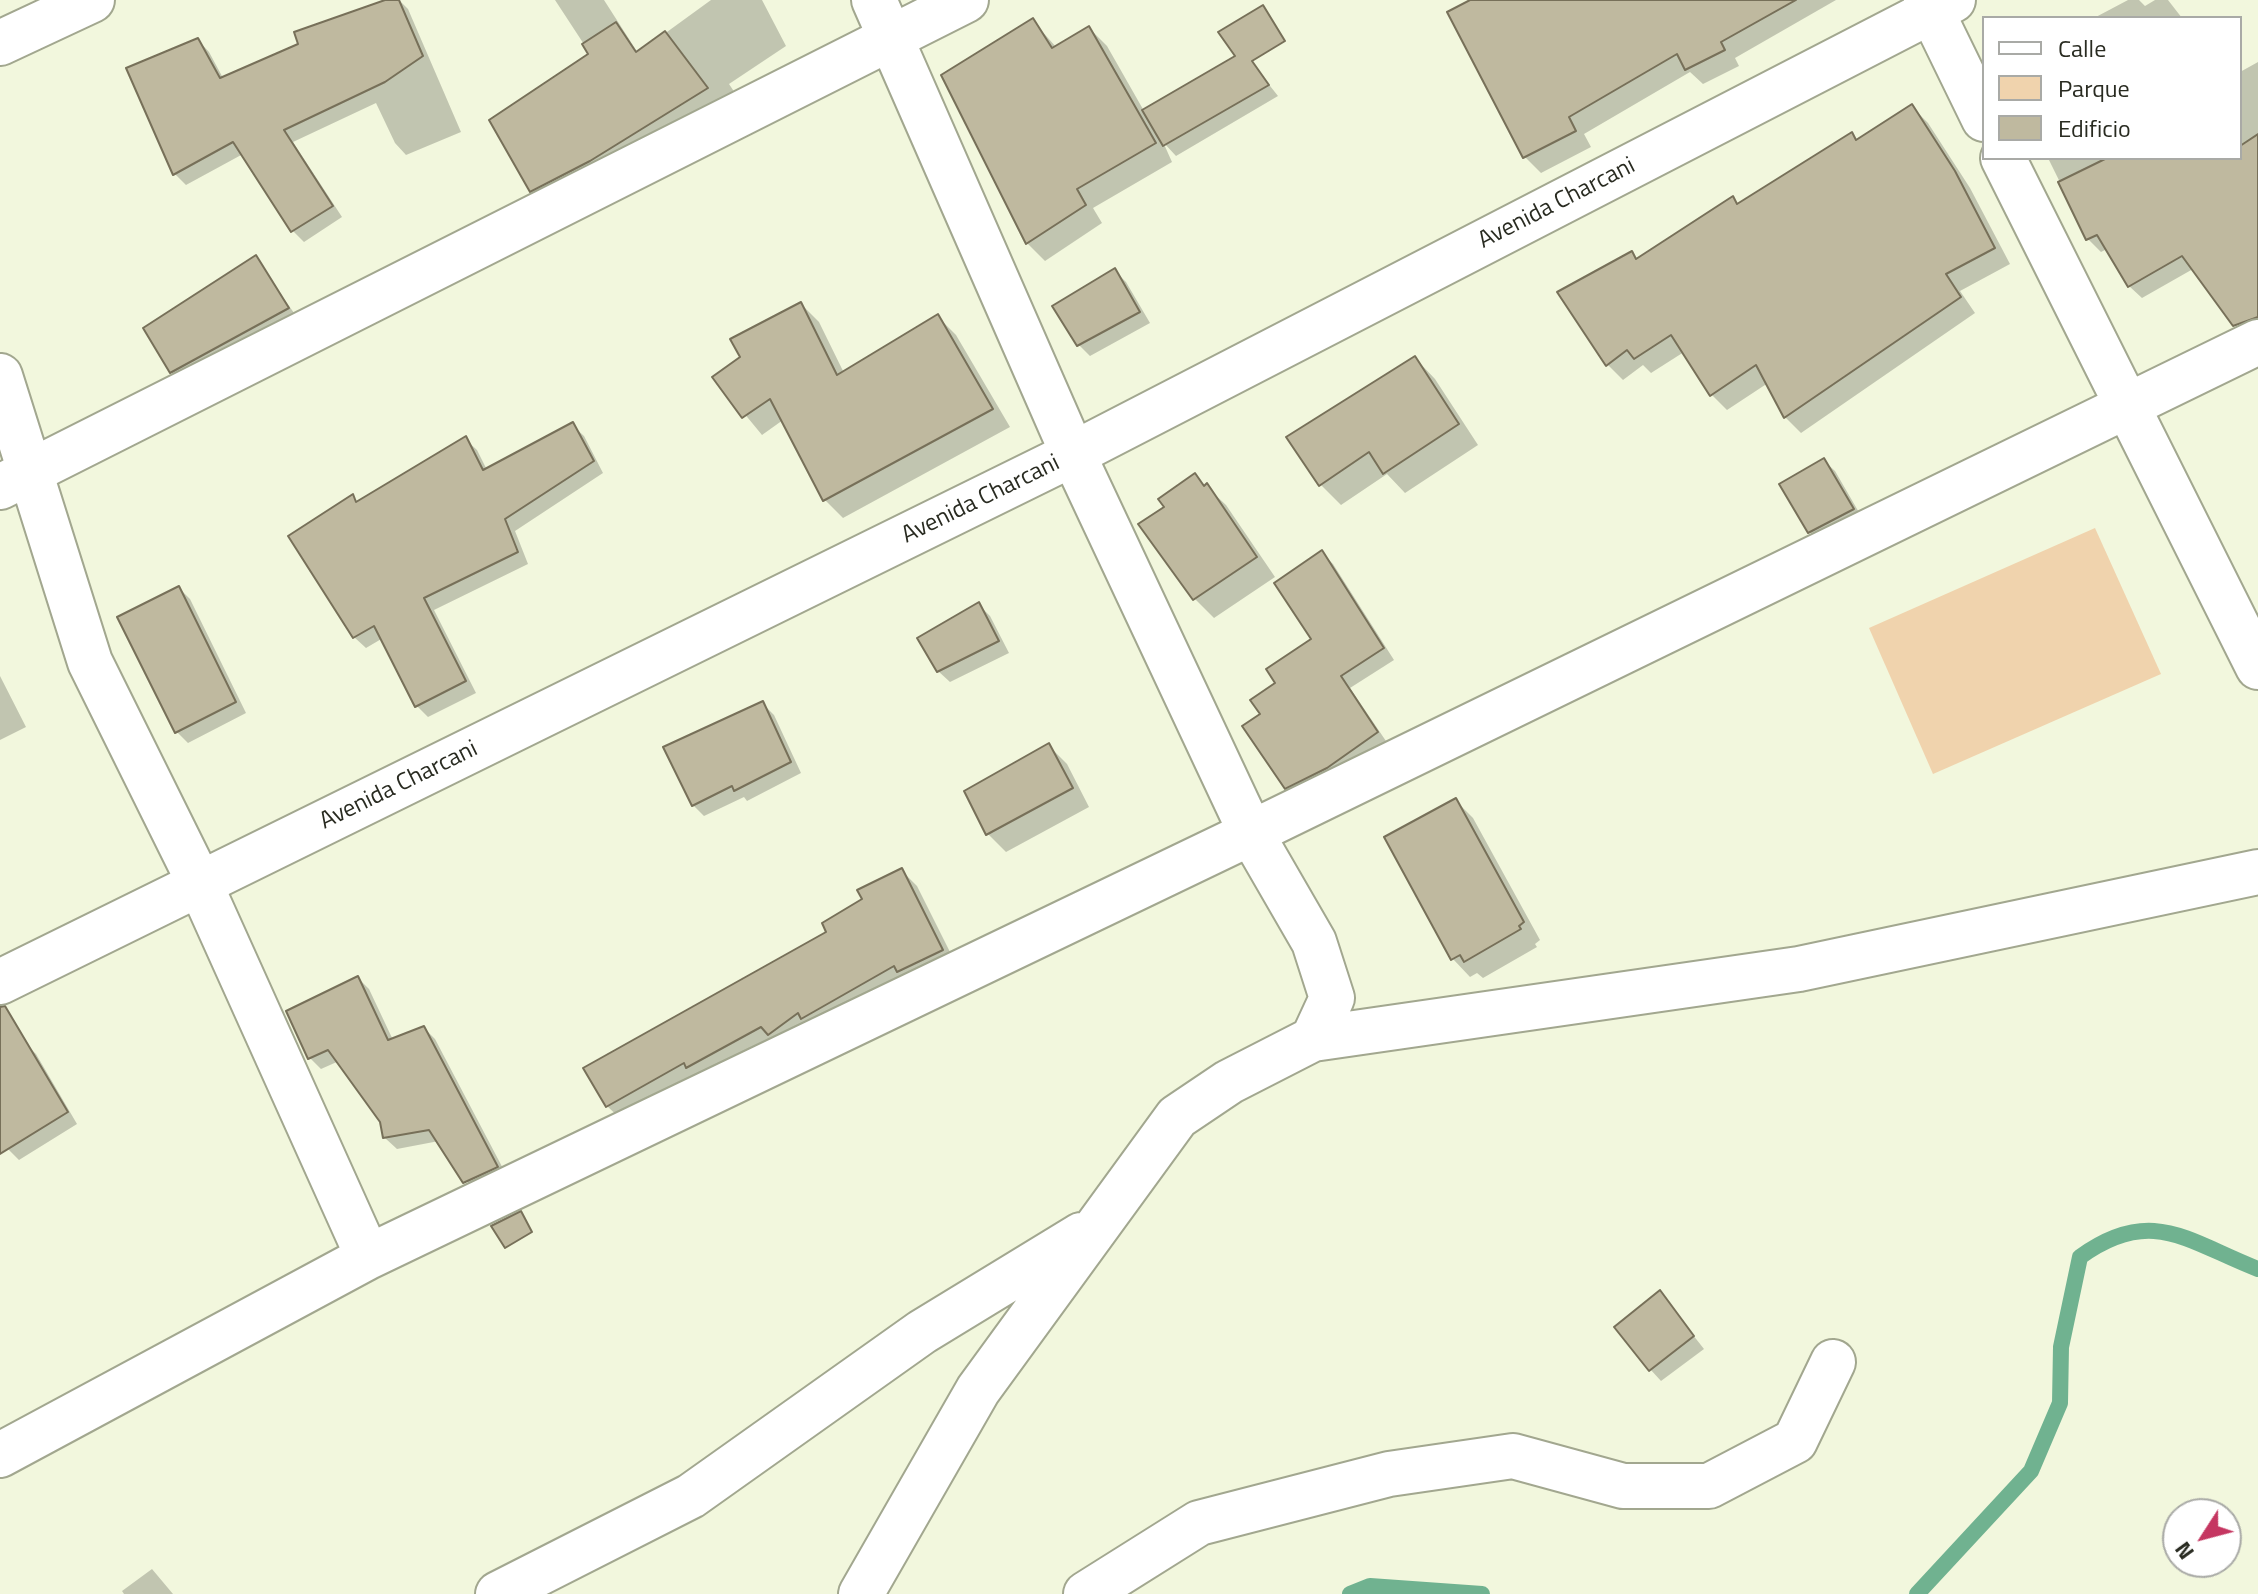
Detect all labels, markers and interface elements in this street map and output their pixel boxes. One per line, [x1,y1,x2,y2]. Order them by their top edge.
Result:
legend [1982,16,2242,160]
text: Calle [2058,30,2106,66]
text: Parque [2058,70,2130,106]
text: Edificio [2058,110,2131,146]
street label: Avenida Charcani [1474,152,1640,256]
street label: Avenida Charcani [897,449,1065,551]
street label: Avenida Charcani [315,735,483,837]
north arrow [2162,1498,2242,1578]
text: N [2166,1535,2202,1567]

